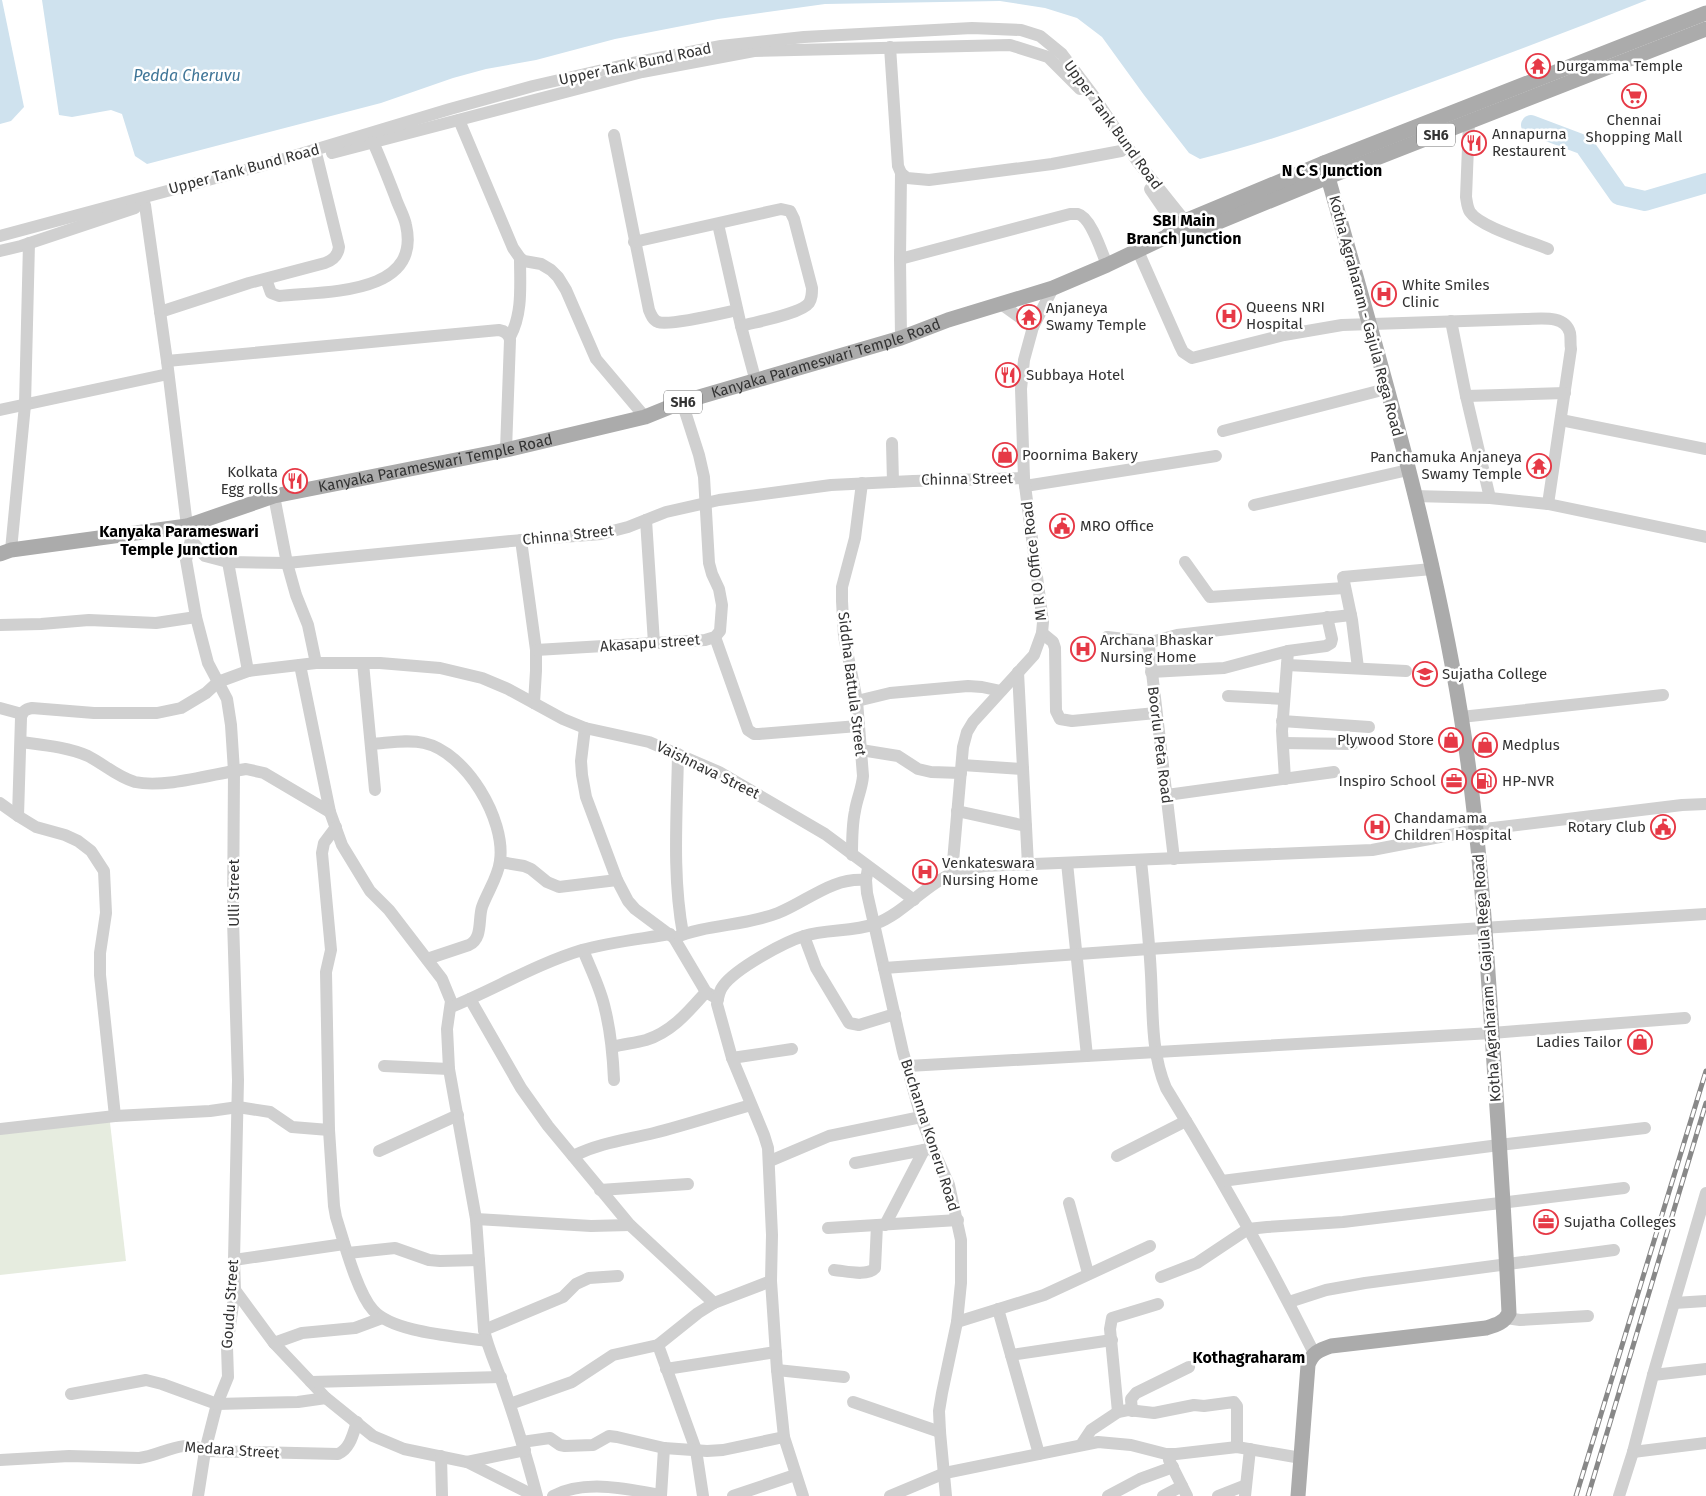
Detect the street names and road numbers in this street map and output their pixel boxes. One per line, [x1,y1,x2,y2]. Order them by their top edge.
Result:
street label: Upper Tank Bund Road [557,39,713,89]
street label: Upper Tank Bund Road [1060,57,1166,193]
road number: SH6 [1417,124,1455,146]
street label: Upper Tank Bund Road [167,140,321,198]
street label: Kotha Agraharam - Gajula Rega Road [1325,193,1407,439]
street label: Kanyaka Parameswari Temple Road [709,315,943,402]
road number: SH6 [664,391,702,414]
street label: Kanyaka Parameswari Temple Road [317,430,554,496]
street label: Chinna Street [921,469,1014,489]
street label: M R O Office Road [1018,500,1050,622]
street label: Chinna Street [521,521,615,549]
street label: Siddha Battula Street [834,611,870,758]
street label: Akasapu street [599,630,701,655]
street label: Boorlu Peta Road [1144,685,1176,805]
street label: Vaishnava Street [653,737,763,803]
street label: Kotha Agraharam - Gajula Rega Road [1469,853,1505,1103]
street label: Ulli Street [225,859,243,927]
street label: Buchanna Koneru Road [897,1057,963,1213]
street label: Goudu Street [218,1258,242,1349]
street label: Medara Street [184,1438,281,1462]

